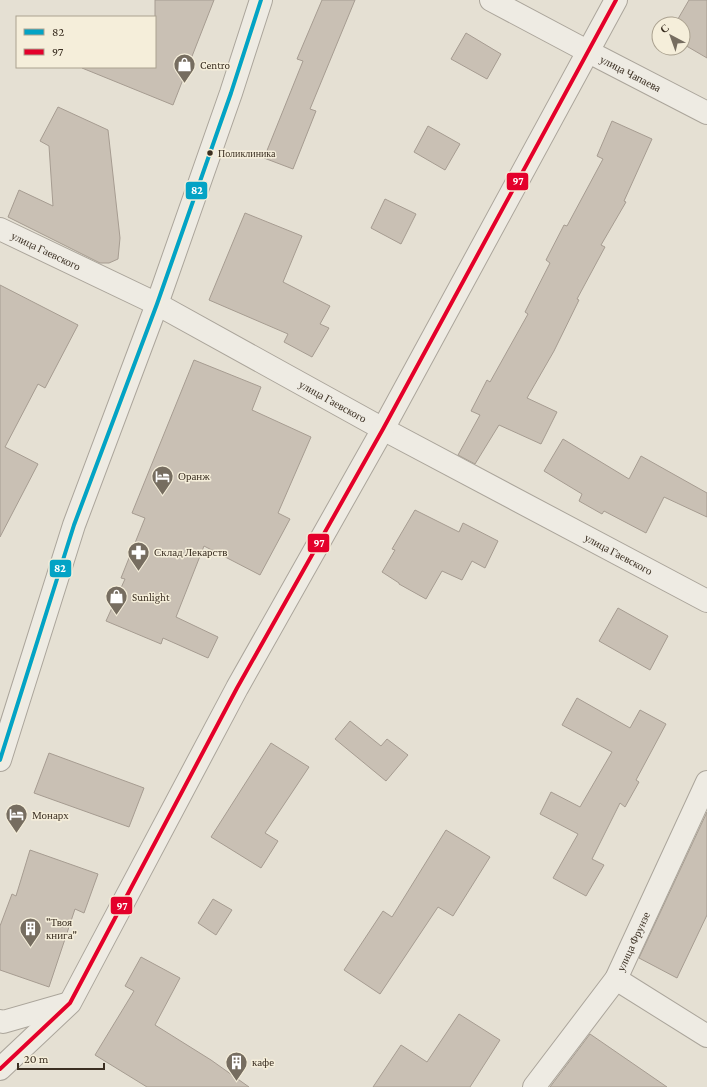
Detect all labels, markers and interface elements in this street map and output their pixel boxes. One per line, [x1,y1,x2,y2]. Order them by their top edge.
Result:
legend [16,16,156,68]
north arrow [651,16,691,56]
text: С [658,21,671,36]
text: 82 [52,25,64,39]
text: 97 [52,45,64,59]
shop icon: Centro [171,52,197,85]
street label: улица Чапаева [598,53,663,94]
place label: Centro [200,59,230,71]
marker: Поликлиника [205,148,215,158]
place label: Поликлиника [218,148,276,159]
line badge: 97 [506,172,529,191]
text: 97 [512,175,524,187]
line badge: 82 [185,181,208,200]
text: 82 [191,184,203,196]
street label: улица Гаевского [9,229,83,273]
street label: улица Гаевского [297,378,369,425]
hotel icon: Оранж [150,463,176,496]
place label: Оранж [178,470,210,482]
street label: улица Гаевского [583,531,655,577]
line badge: 97 [307,533,330,553]
text: 97 [313,537,325,549]
pharmacy icon: Склад Лекарств [125,539,151,572]
place label: Склад Лекарств [154,546,227,558]
line badge: 82 [49,559,72,578]
text: 82 [54,562,66,574]
shop icon: Sunlight [104,584,130,617]
place label: Sunlight [132,591,170,604]
hotel icon: Монарх [4,802,30,835]
place label: Монарх [32,809,69,821]
line badge: 97 [110,896,133,915]
text: 97 [116,900,128,912]
street label: улица Фрунзе [615,910,652,973]
building icon: "Твоя книга" [18,915,44,948]
place label: "Твоя книга" [46,916,77,941]
scale bar [18,1045,104,1071]
building icon: кафе [223,1049,249,1082]
text: 20 m [24,1052,49,1066]
place label: кафе [252,1056,274,1068]

